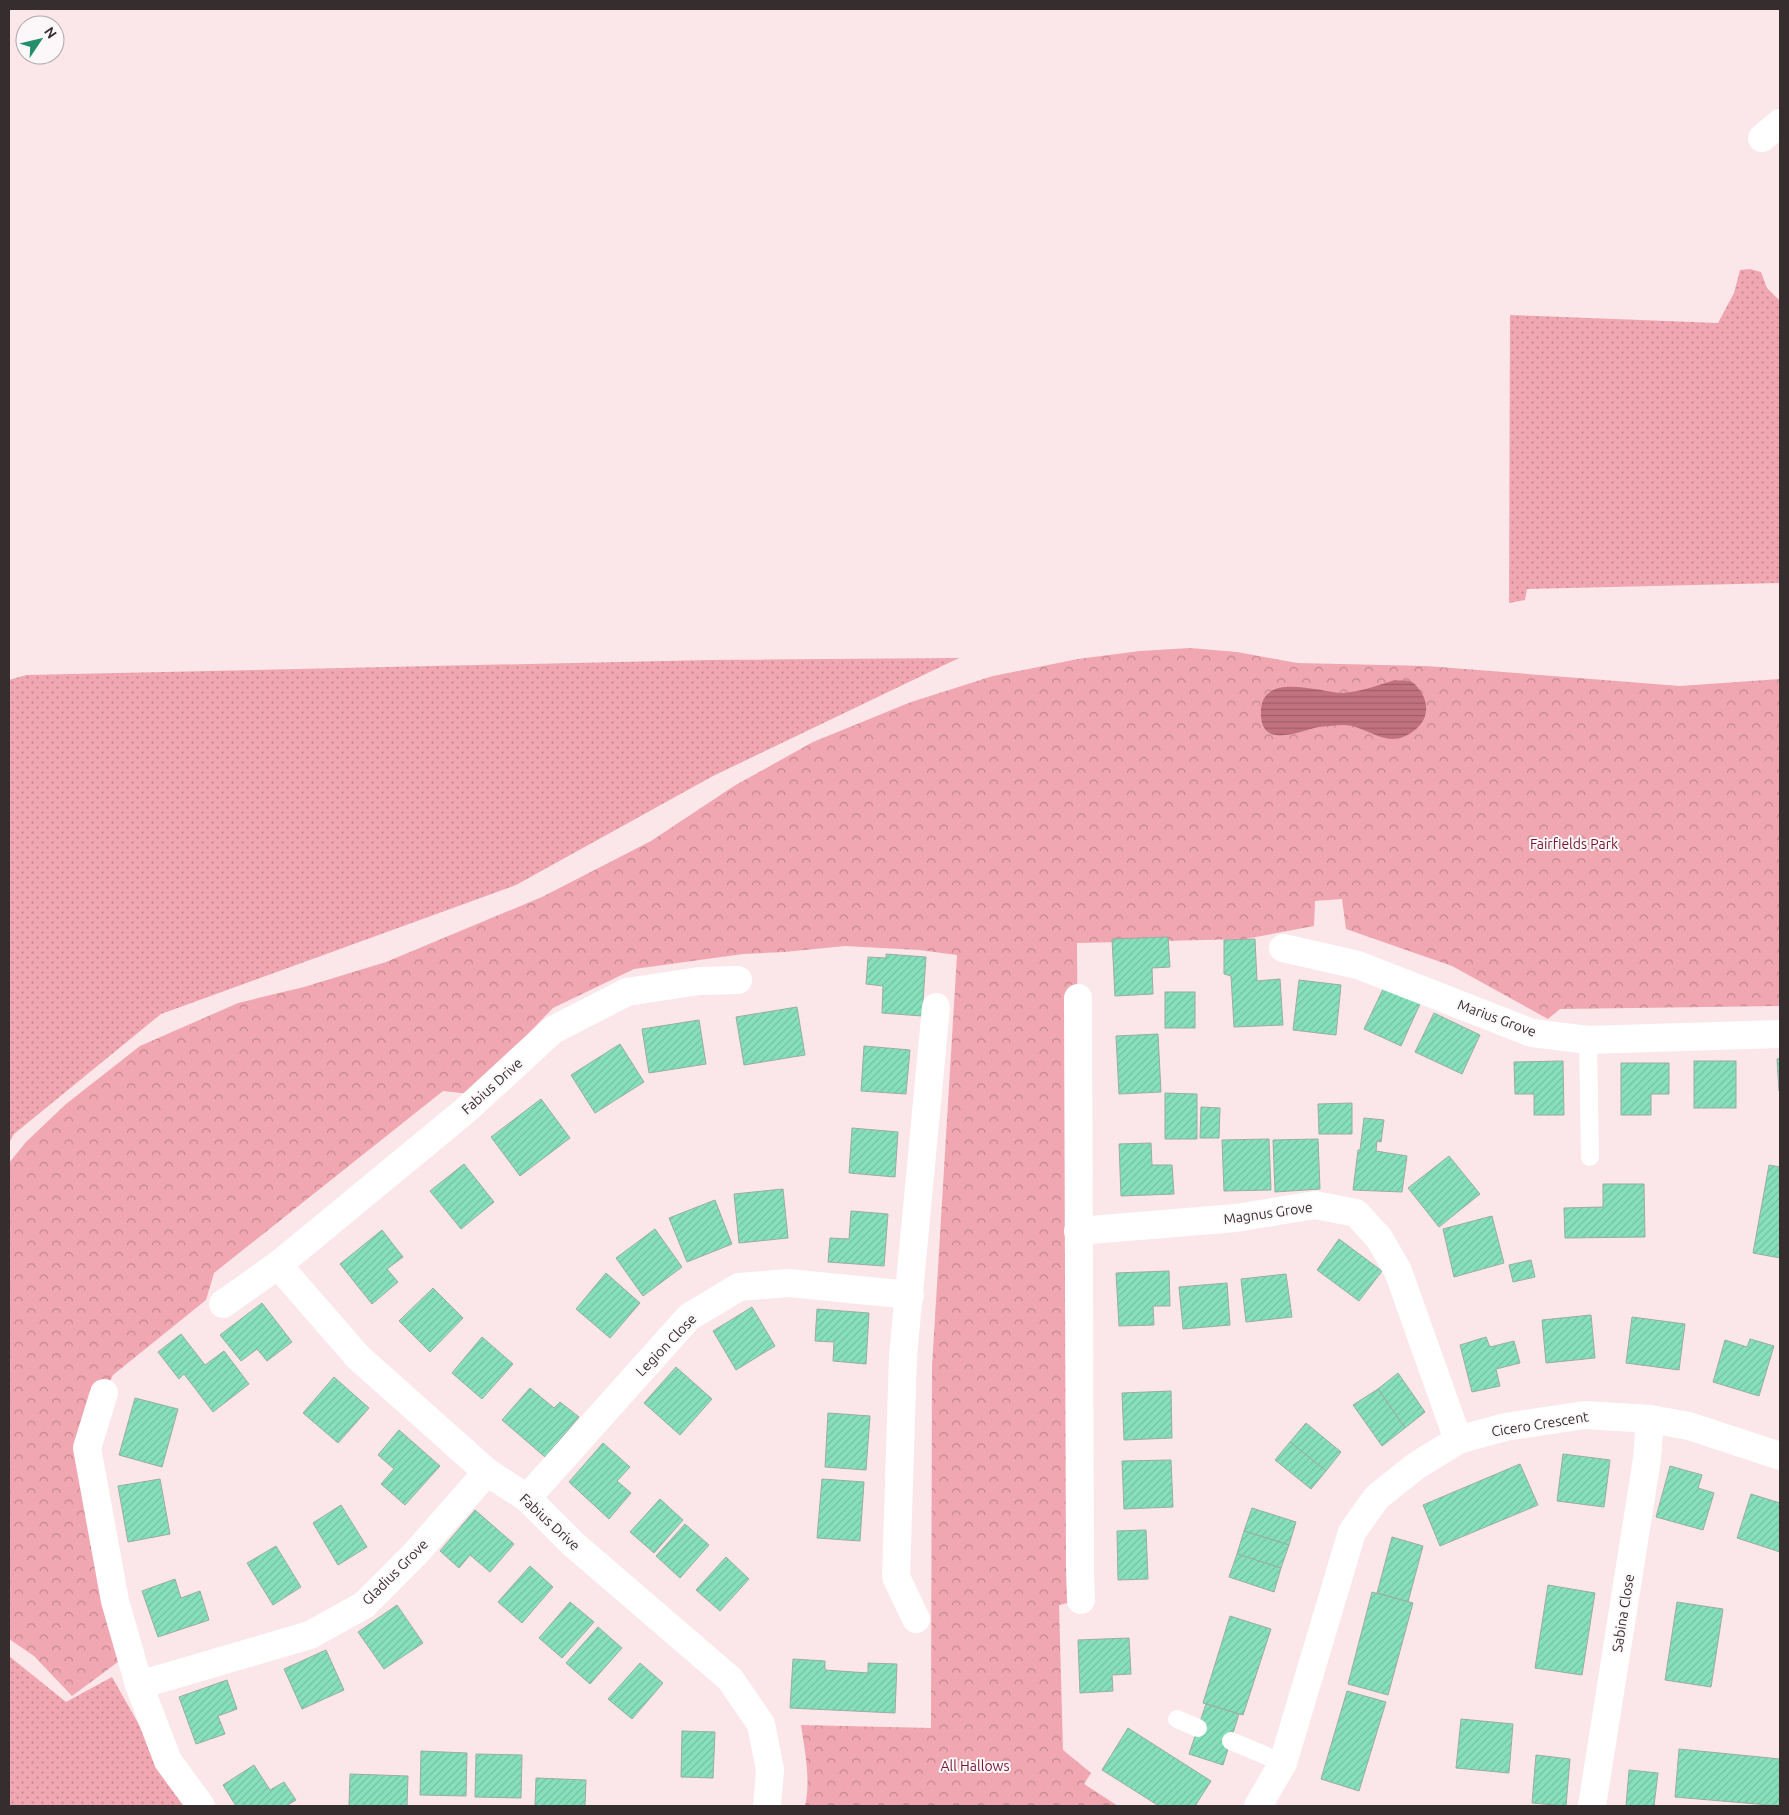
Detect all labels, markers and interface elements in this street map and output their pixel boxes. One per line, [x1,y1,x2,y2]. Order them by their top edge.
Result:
north arrow [15,15,65,65]
text: N [41,24,60,41]
park label: Fairfields Park [1530,836,1618,852]
street label: Marius Grove [1455,996,1539,1040]
street label: Fabius Drive [458,1055,526,1117]
street label: Magnus Grove [1222,1199,1314,1227]
street label: Legion Close [632,1311,700,1379]
street label: Cicero Crescent [1490,1408,1590,1440]
street label: Fabius Drive [517,1490,583,1554]
street label: Gladius Grove [359,1536,431,1608]
street label: Sabina Close [1609,1573,1637,1653]
park label: All Hallows [940,1758,1010,1774]

